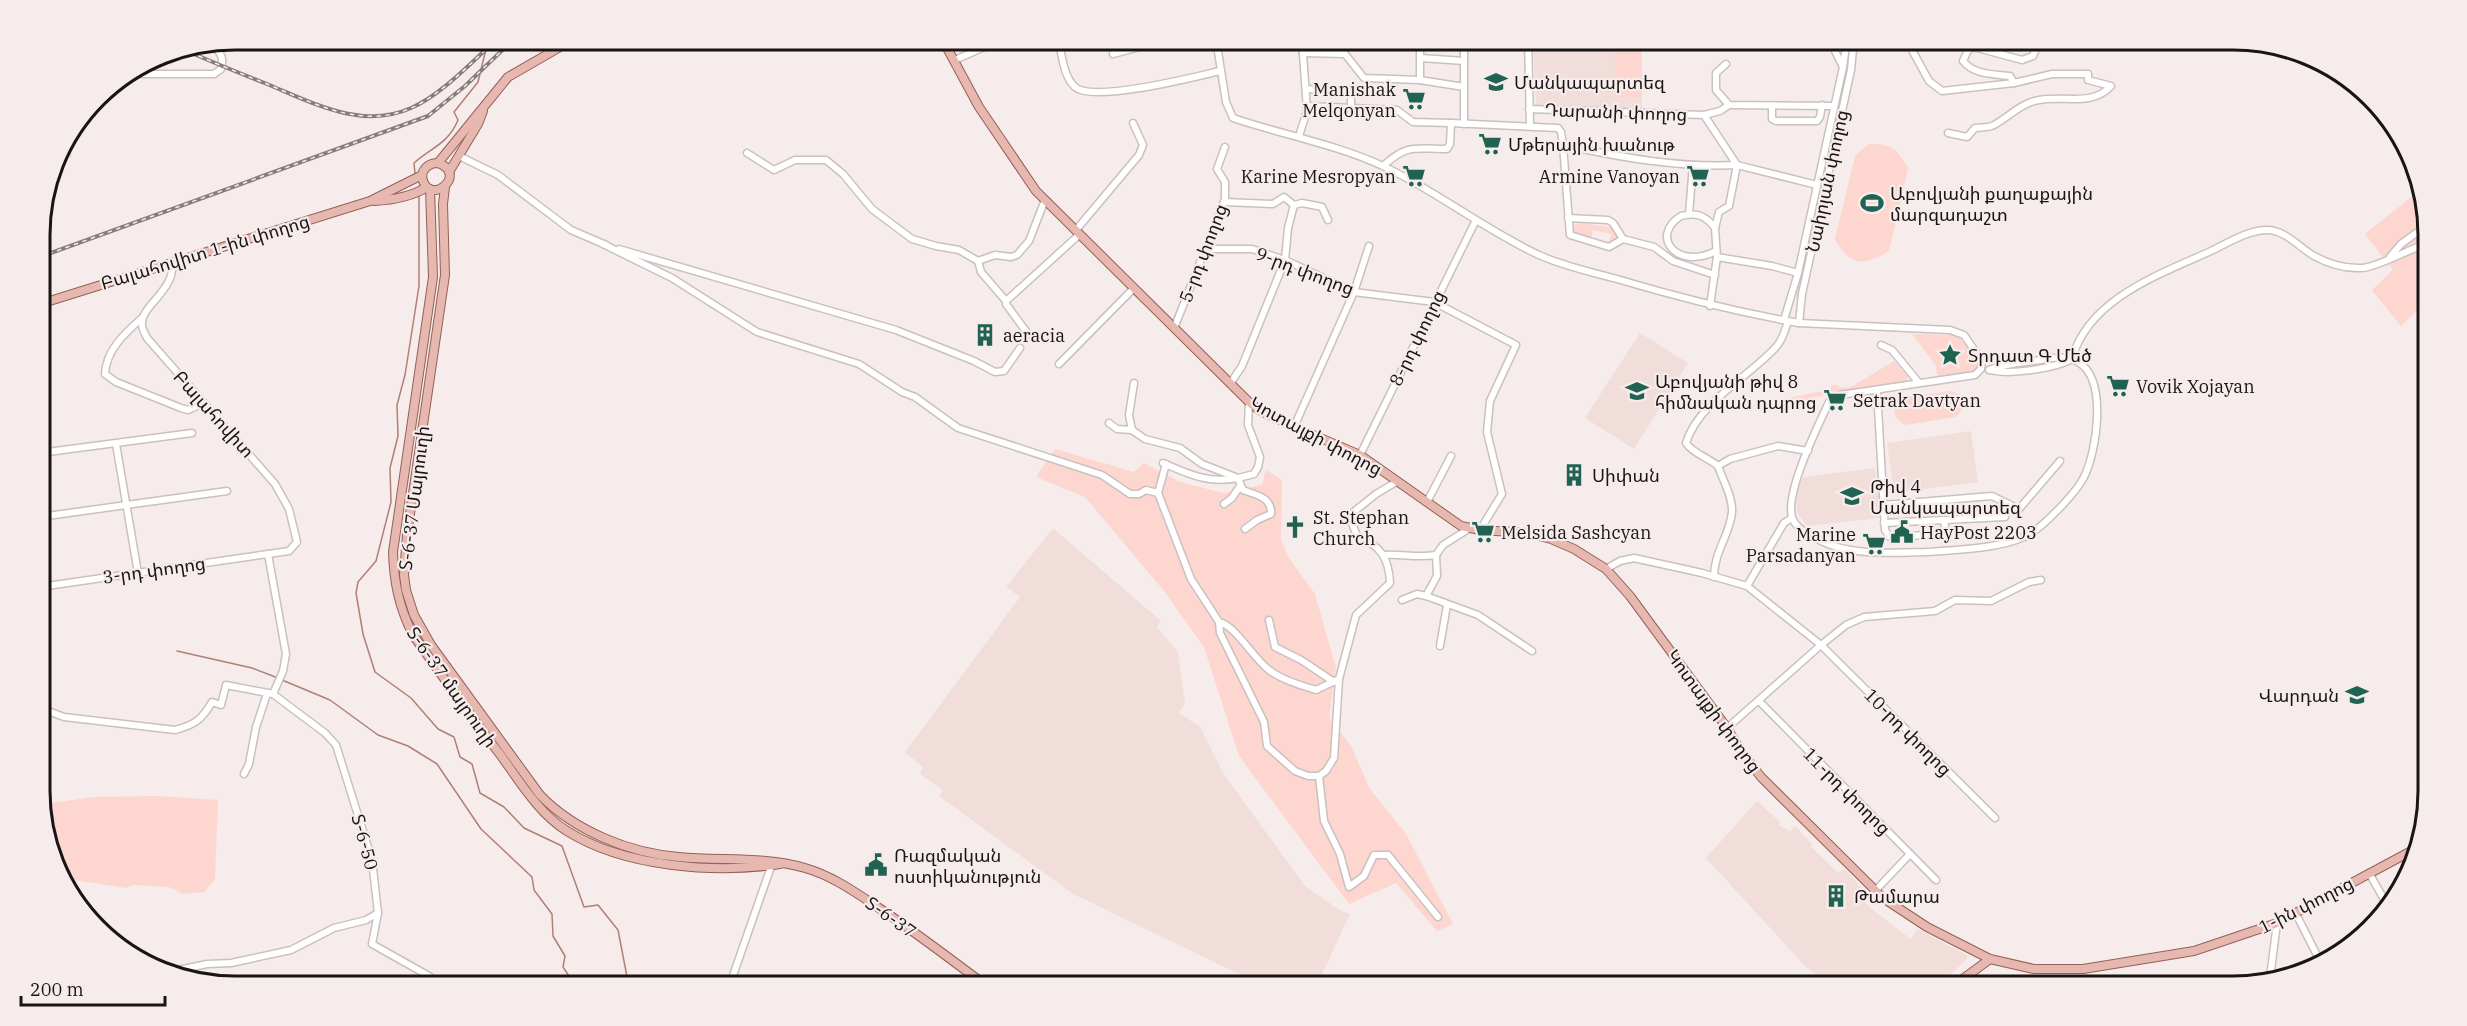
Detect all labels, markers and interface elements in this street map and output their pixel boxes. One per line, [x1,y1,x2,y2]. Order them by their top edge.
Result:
school or university icon: Մանկապարտեզ [1483,69,1509,95]
place label: Մանկապարտեզ [1514,71,1666,94]
place label: Manishak Melqonyan [1302,78,1396,122]
supermarket icon: Manishak Melqonyan [1401,86,1427,112]
street label: Դարանի փողոց [1544,98,1688,126]
street label: Նաիրյան փողոց [1801,108,1853,254]
supermarket icon: Մթերային խանութ [1477,131,1503,157]
place label: Մթերային խանութ [1508,133,1676,156]
supermarket icon: Karine Mesropyan [1401,163,1427,189]
supermarket icon: Armine Vanoyan [1685,163,1711,189]
place label: Karine Mesropyan [1241,165,1396,188]
place label: Armine Vanoyan [1539,165,1680,188]
place label: Աբովյանի քաղաքային մարզադաշտ [1890,182,2093,226]
sports icon: Աբովյանի քաղաքային մարզադաշտ [1859,190,1885,216]
street label: 5-րդ փողոց [1174,200,1232,306]
street label: Բալահովիտ 1-ին փողոց [98,209,312,295]
street label: 9-րդ փողոց [1252,242,1358,300]
street label: 8-րդ փողոց [1384,286,1450,390]
building icon: aeracia [972,322,998,348]
place label: aeracia [1003,324,1065,347]
place icon: Տրդատ Գ Մեծ [1937,342,1963,368]
place label: Տրդատ Գ Մեծ [1968,344,2092,367]
street label: Բալահովիտ [169,365,259,463]
place label: Աբովյանի թիվ 8 հիմնական դպրոց [1655,370,1817,414]
supermarket icon: Vovik Xojayan [2105,373,2131,399]
place label: Vovik Xojayan [2136,375,2255,398]
school or university icon: Աբովյանի թիվ 8 հիմնական դպրոց [1624,378,1650,404]
supermarket icon: Setrak Davtyan [1822,387,1848,413]
place label: Setrak Davtyan [1853,389,1981,412]
street label: Կոտայքի փողոց [1246,391,1386,481]
street label: Տ-6-37 Մայրուղի [394,424,434,572]
building icon: Սիփան [1561,462,1587,488]
place label: Սիփան [1592,464,1660,487]
place label: Թիվ 4 Մանկապարտեզ [1870,475,2022,519]
school or university icon: Թիվ 4 Մանկապարտեզ [1839,483,1865,509]
place label: St. Stephan Church [1313,506,1409,550]
church icon: St. Stephan Church [1282,514,1308,540]
supermarket icon: Melsida Sashcyan [1470,519,1496,545]
public building icon: HayPost 2203 [1889,519,1915,545]
place label: Melsida Sashcyan [1501,521,1652,544]
place label: HayPost 2203 [1920,521,2037,544]
place label: Marine Parsadanyan [1746,523,1856,567]
supermarket icon: Marine Parsadanyan [1861,531,1887,557]
street label: 3-րդ փողոց [101,551,207,589]
street label: Տ-6-37 մայրուղի [402,622,502,752]
street label: Կոտայքի փողոց [1662,645,1766,777]
school or university icon: Վարդան [2344,682,2370,708]
street label: 10-րդ փողոց [1859,683,1957,781]
place label: Վարդան [2259,684,2339,707]
street label: 11-րդ փողոց [1798,742,1896,840]
street label: Տ-6-50 [347,812,383,872]
place label: Ռազմական ոստիկանություն [894,844,1041,888]
public building icon: Ռազմական ոստիկանություն [863,852,889,878]
street label: 1-ին փողոց [2255,871,2357,939]
building icon: Թամարա [1823,883,1849,909]
place label: Թամարա [1854,885,1940,908]
street label: Տ-6-37 [861,891,921,943]
scale bar [21,969,165,1007]
text: 200 m [30,978,84,1001]

